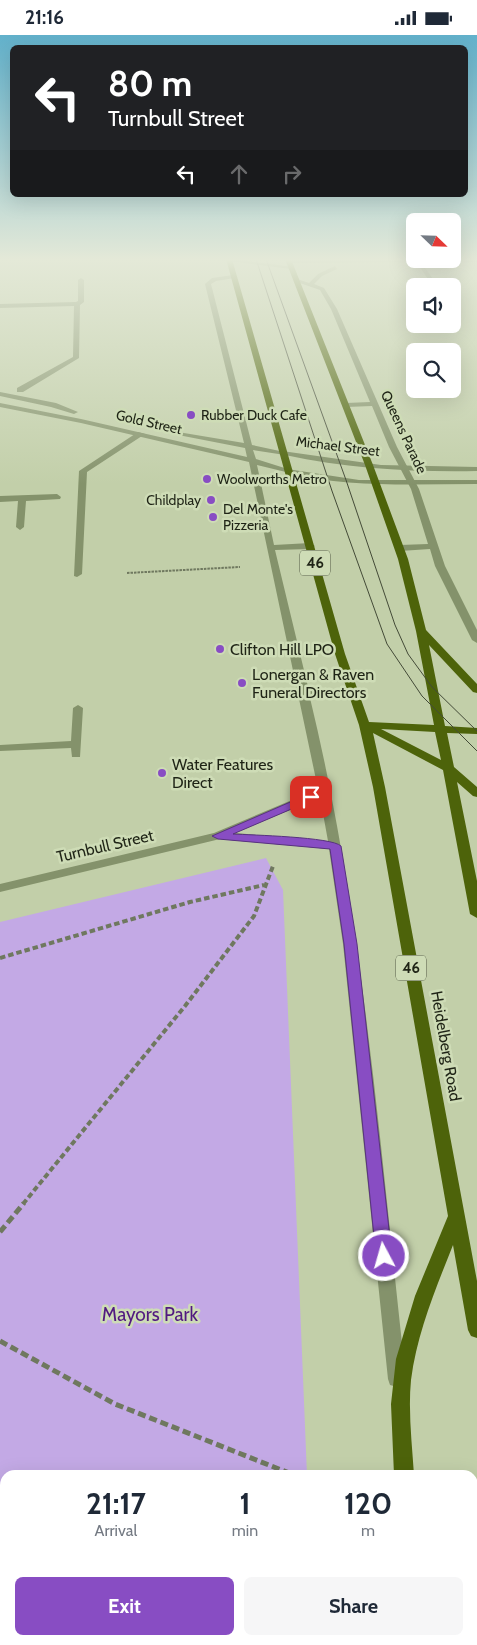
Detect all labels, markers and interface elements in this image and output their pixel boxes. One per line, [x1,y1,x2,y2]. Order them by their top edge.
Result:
text: 21:16 [25,6,64,29]
text: 80 m [108,62,192,105]
icon: left [25,65,90,130]
text: Turnbull Street [108,105,244,132]
icon: left [172,160,200,188]
icon: ahead [225,160,253,188]
icon: right [278,160,306,188]
north arrow [406,213,461,267]
map controls [406,213,461,398]
button: sound [406,278,461,333]
button: search [406,343,461,398]
street label: Queens Parade [377,388,431,476]
street label: Gold Street [114,406,184,438]
place label: Rubber Duck Cafe [201,406,307,424]
marker: Rubber Duck Cafe [185,409,197,421]
street label: Michael Street [295,432,381,460]
place label: Woolworths Metro [217,470,327,488]
marker: Woolworths Metro [201,473,213,485]
place label: Childplay [146,491,201,509]
marker: Childplay [205,494,217,506]
place label: Del Monte's Pizzeria [223,500,293,534]
marker: Del Monte's Pizzeria [207,511,219,523]
road number: 46 [300,551,330,575]
place label: Clifton Hill LPO [230,640,334,659]
marker: Clifton Hill LPO [214,643,226,655]
place label: Lonergan & Raven Funeral Directors [252,665,374,702]
marker: Lonergan & Raven Funeral Directors [236,677,248,689]
place label: Water Features Direct [172,755,273,792]
marker: Water Features Direct [156,767,168,779]
pin [290,776,332,818]
icon: arrive [297,783,325,811]
street label: Turnbull Street [55,825,156,866]
road number: 46 [396,955,426,981]
street label: Heidelberg Road [427,989,465,1103]
position arrow [357,1229,409,1281]
park label: Mayors Park [102,1303,199,1326]
text: 21:17 [86,1485,146,1522]
text: 1 [239,1485,250,1522]
text: 120 [344,1485,392,1522]
text: Arrival [95,1521,137,1540]
text: min [232,1521,258,1540]
text: m [361,1521,375,1540]
button: Exit [15,1577,234,1635]
button: Share [244,1577,463,1635]

